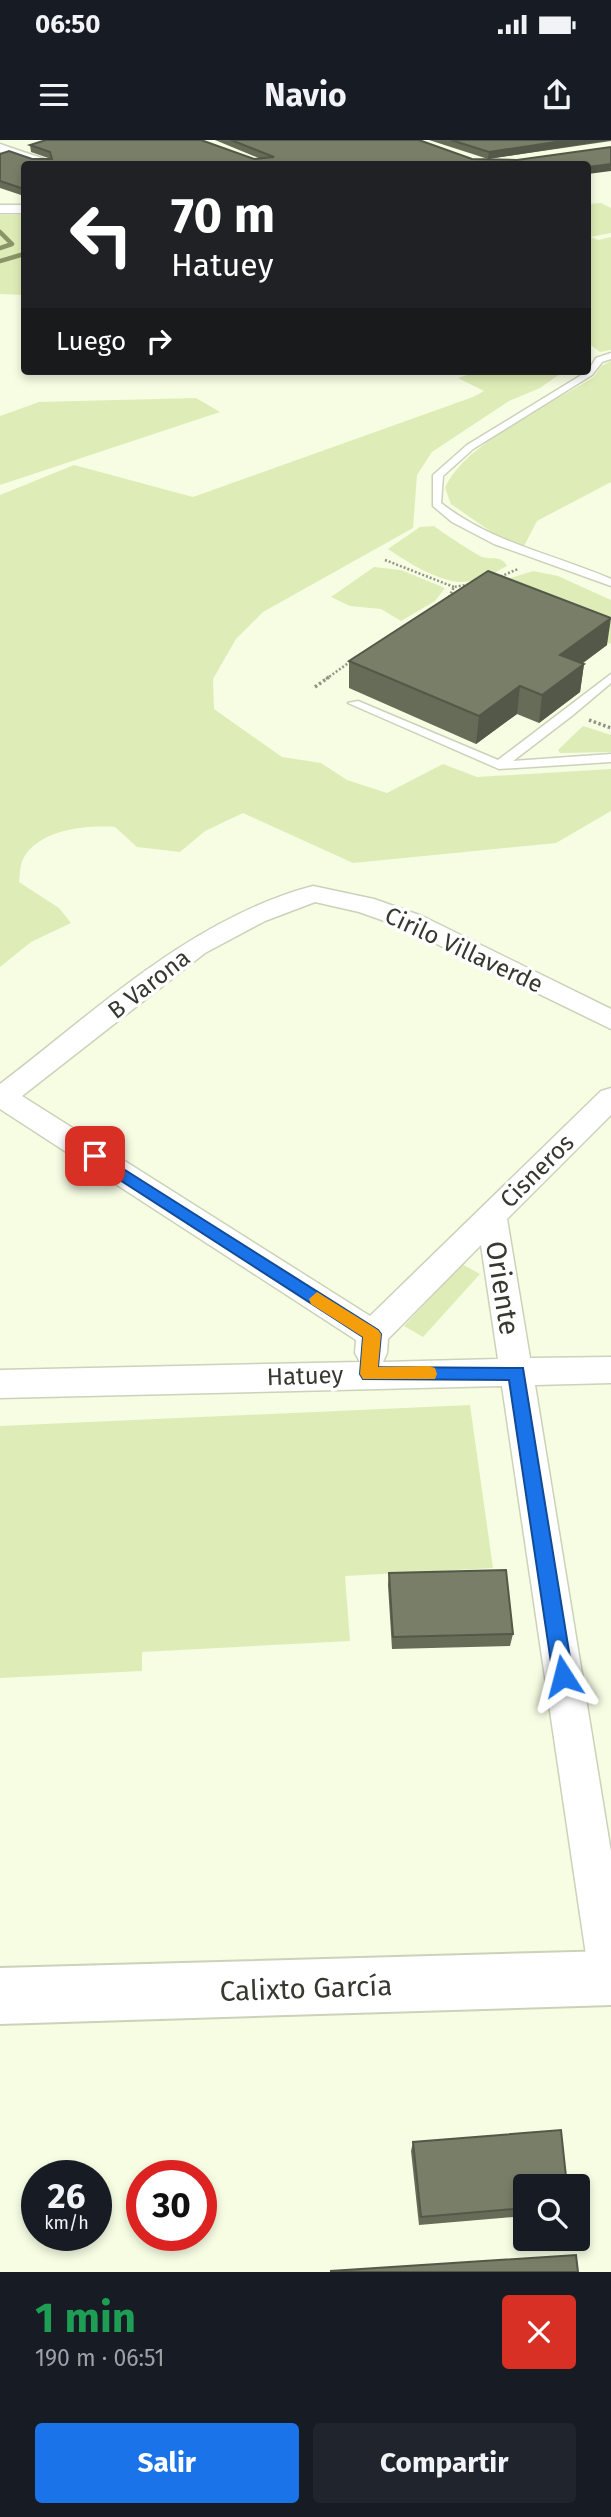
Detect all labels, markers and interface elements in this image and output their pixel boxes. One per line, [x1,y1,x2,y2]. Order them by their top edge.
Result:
text: 06:50 [35,9,100,40]
icon: menu [35,76,73,114]
text: Navio [264,76,347,114]
icon: share [538,76,576,114]
text: 70 m [171,186,275,245]
icon: left [56,189,147,280]
text: Hatuey [171,246,273,284]
icon: right [140,322,178,360]
text: Luego [56,326,126,357]
street label: Cirilo Villaverde [381,901,547,999]
street label: B Varona [103,943,195,1025]
pin [65,1126,125,1186]
street label: Cisneros [494,1128,580,1214]
icon: arrive [76,1137,114,1175]
street label: Oriente [479,1239,526,1337]
street label: Hatuey [266,1361,344,1391]
position arrow [526,1639,600,1713]
street label: Calixto García [219,1969,393,2008]
speed limit sign: 30 [126,2160,217,2251]
map controls [513,2174,590,2251]
button: search [513,2174,590,2251]
text: 26 [48,2175,85,2217]
text: km/h [44,2212,89,2234]
text: 1 min [35,2293,136,2343]
button: close [502,2295,576,2369]
text: 190 m · 06:51 [35,2344,164,2372]
button: Salir [35,2423,299,2503]
button: Compartir [313,2423,576,2503]

